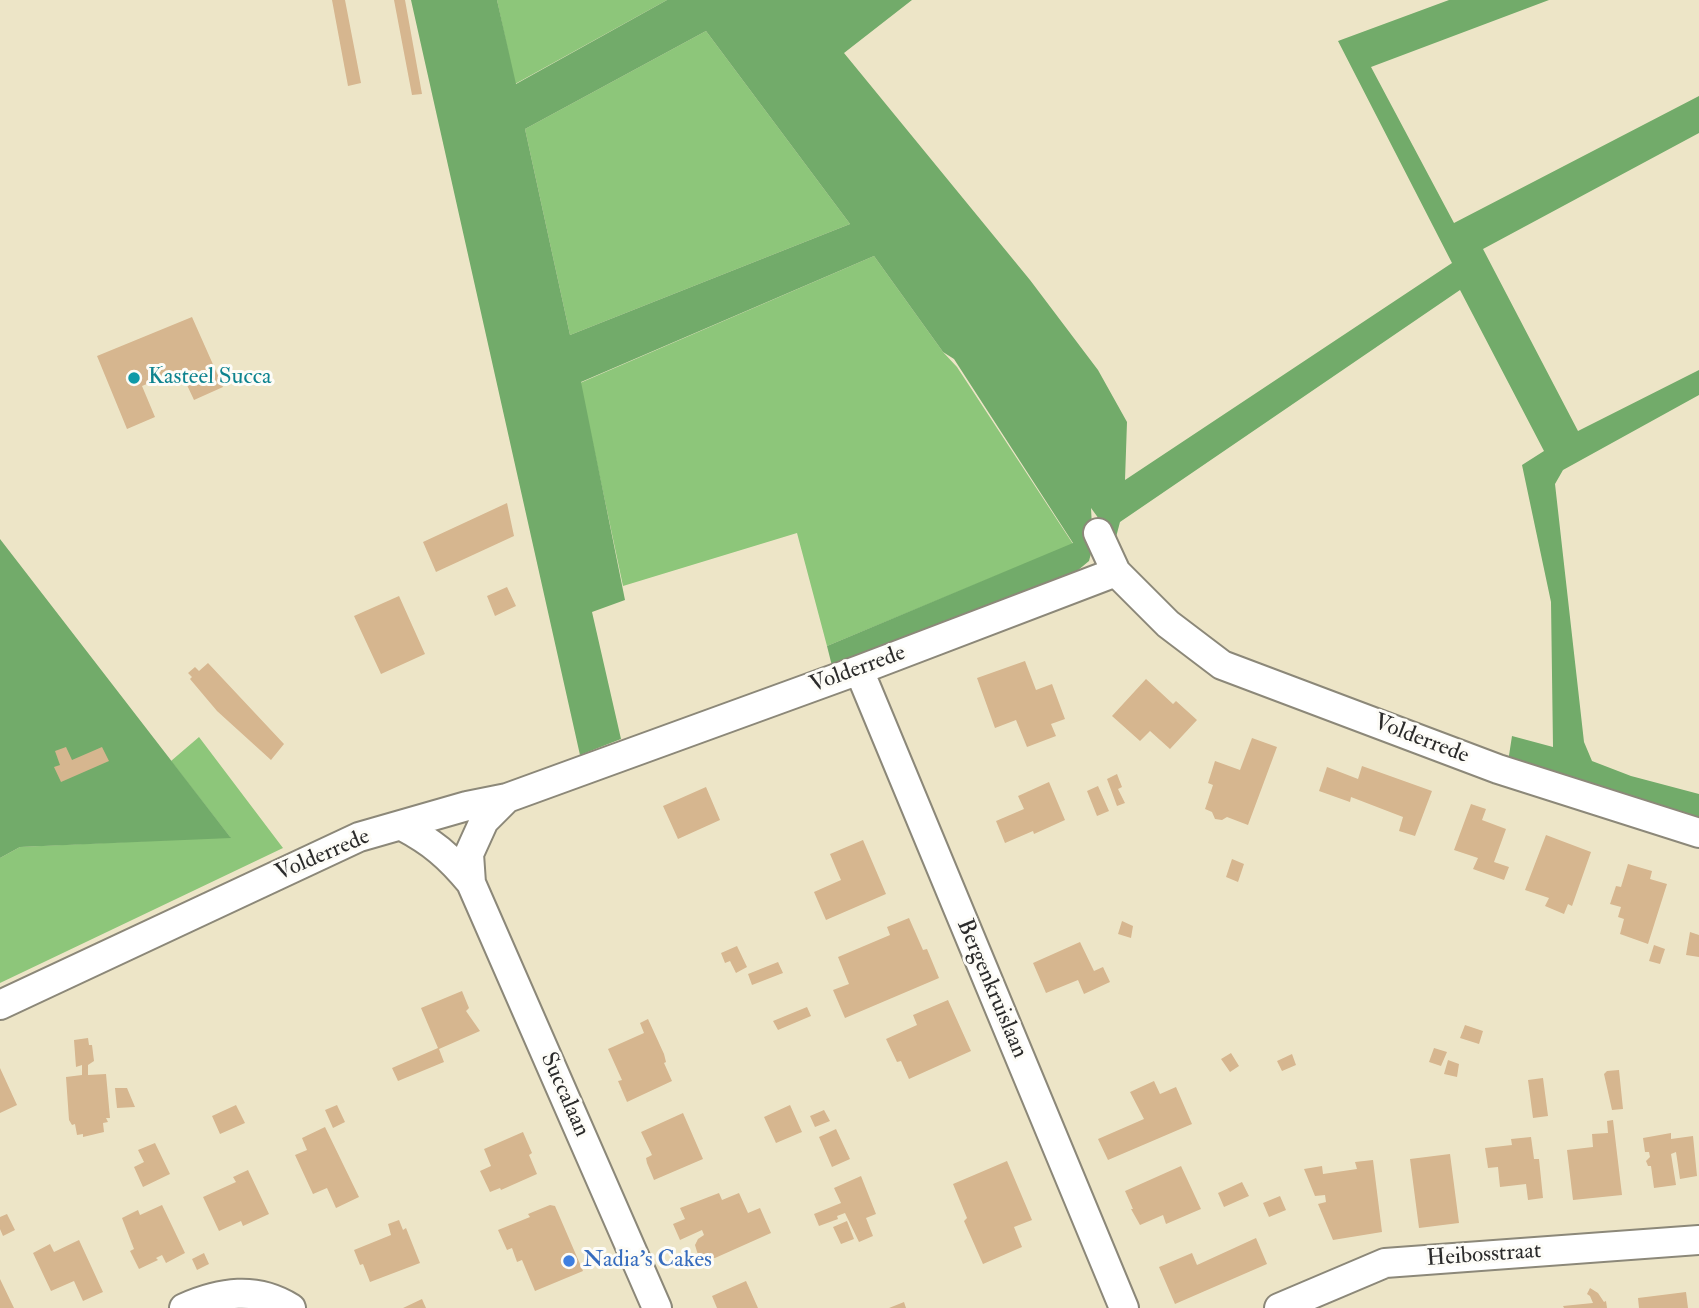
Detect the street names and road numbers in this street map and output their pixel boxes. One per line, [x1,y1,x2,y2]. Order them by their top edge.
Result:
street label: Volderrede [806,640,910,700]
street label: Volderrede [1370,709,1472,771]
street label: Volderrede [272,824,374,888]
street label: Bergenkruislaan [949,915,1033,1063]
street label: Succalaan [533,1049,595,1141]
street label: Heibosstraat [1426,1238,1542,1274]

